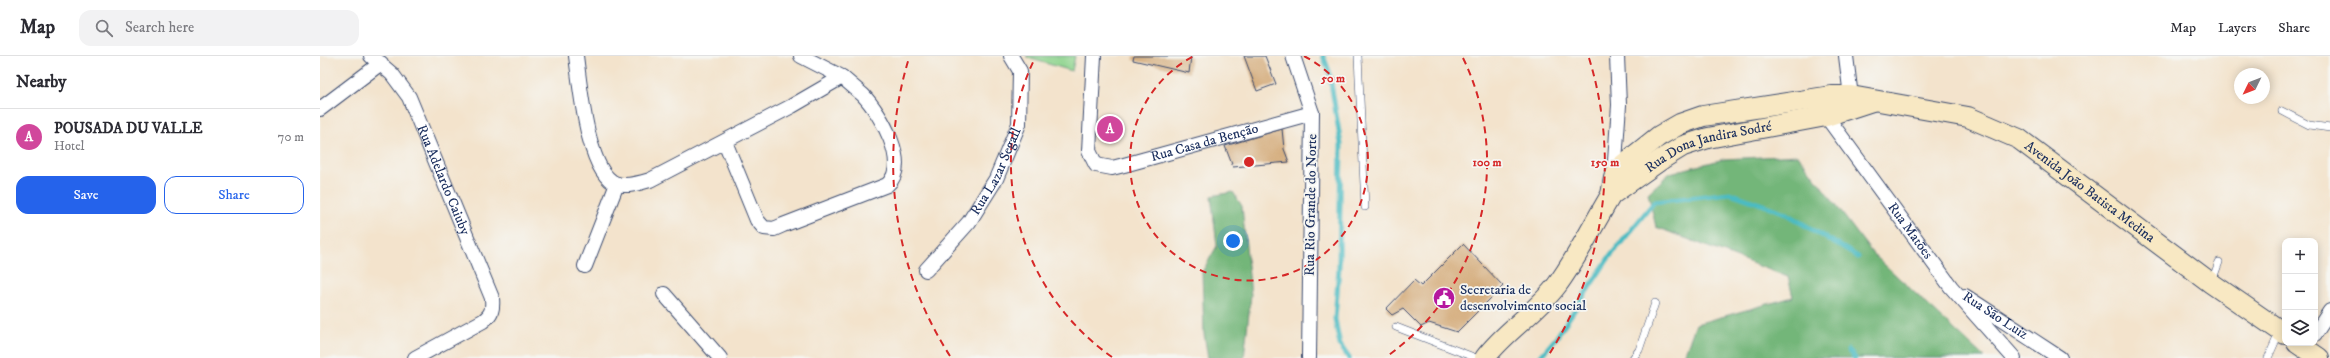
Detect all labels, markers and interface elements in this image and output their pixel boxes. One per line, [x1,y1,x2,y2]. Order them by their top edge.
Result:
search box [79,10,359,46]
text: Map [20,16,55,39]
icon: search [93,17,115,39]
text: Search here [125,18,194,37]
text: Map [2170,19,2196,37]
text: Layers [2218,19,2256,37]
text: Share [2278,19,2310,37]
north arrow [2234,68,2270,104]
text: Nearby [16,71,66,93]
text: 50 m [1320,71,1345,86]
pin: A [1097,114,1123,144]
street label: Rua Dona Jandira Sodré [1642,117,1773,177]
text: POUSADA DU VALLE [54,119,203,138]
street label: Rua Casa da Benção [1149,119,1260,166]
street label: Rua Adelardo Caiuby [412,122,474,238]
street label: Rua Lazar Segall [967,124,1026,219]
text: A [25,129,33,145]
text: 70 m [278,129,304,145]
street label: Rua Rio Grande do Norte [1301,134,1321,276]
street label: Avenida João Batista Medina [2021,137,2158,247]
text: Hotel [54,138,85,154]
centre of rings [1242,155,1256,169]
text: 100 m [1473,155,1501,170]
text: 150 m [1591,155,1619,170]
button: Save [16,176,156,214]
button: Share [164,176,304,214]
street label: Rua Matões [1883,199,1937,263]
your location [1223,231,1243,251]
map controls [2282,238,2318,346]
button: + [2282,238,2318,274]
button: − [2282,274,2318,310]
place label: Secretaria de desenvolvimento social [1460,281,1587,315]
public building icon: Secretaria de desenvolvimento social [1431,285,1457,311]
street label: Rua São Luiz [1959,288,2031,344]
button: layers [2282,310,2318,346]

